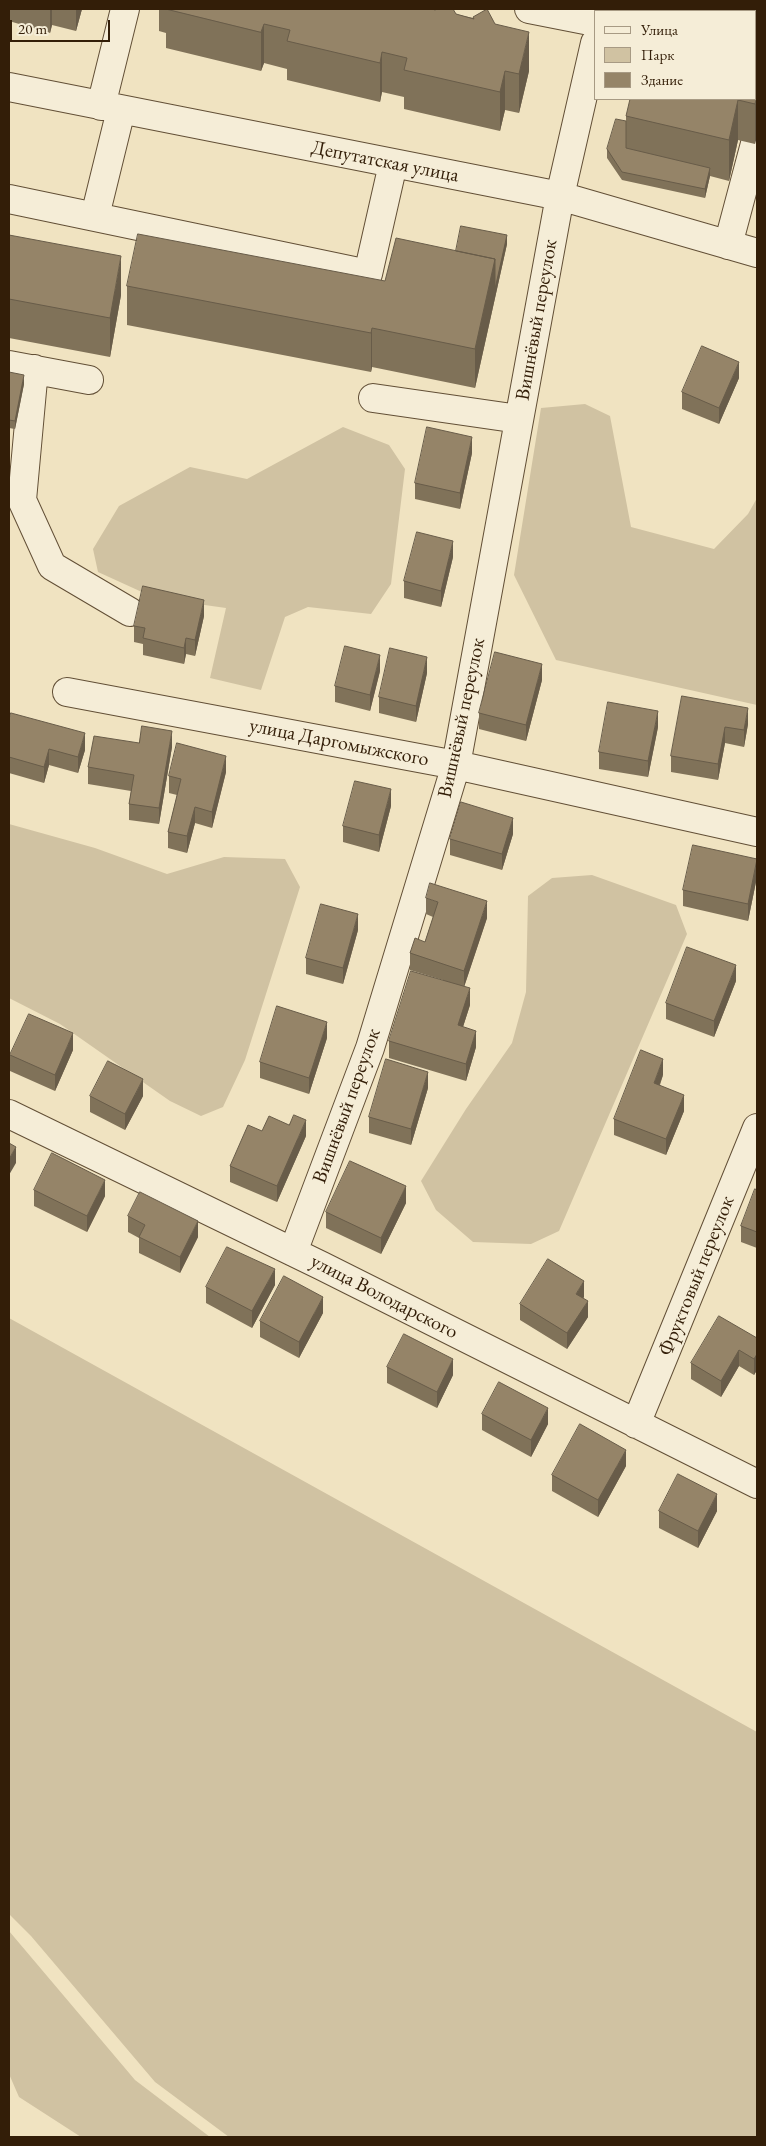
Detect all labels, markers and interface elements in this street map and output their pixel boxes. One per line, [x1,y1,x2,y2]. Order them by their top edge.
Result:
scale bar [12,10,112,42]
legend [594,10,756,100]
text: 20 m [18,19,47,38]
text: Улица [641,20,678,39]
text: Парк [641,45,674,64]
text: Здание [641,70,683,89]
street label: Депутатская улица [309,136,461,188]
street label: Вишнёвый переулок [511,238,563,402]
street label: Вишнёвый переулок [433,636,491,800]
street label: улица Даргомыжского [247,714,431,772]
street label: Вишнёвый переулок [308,1025,386,1187]
street label: Фруктовый переулок [654,1193,740,1359]
street label: улица Володарского [306,1249,462,1345]

